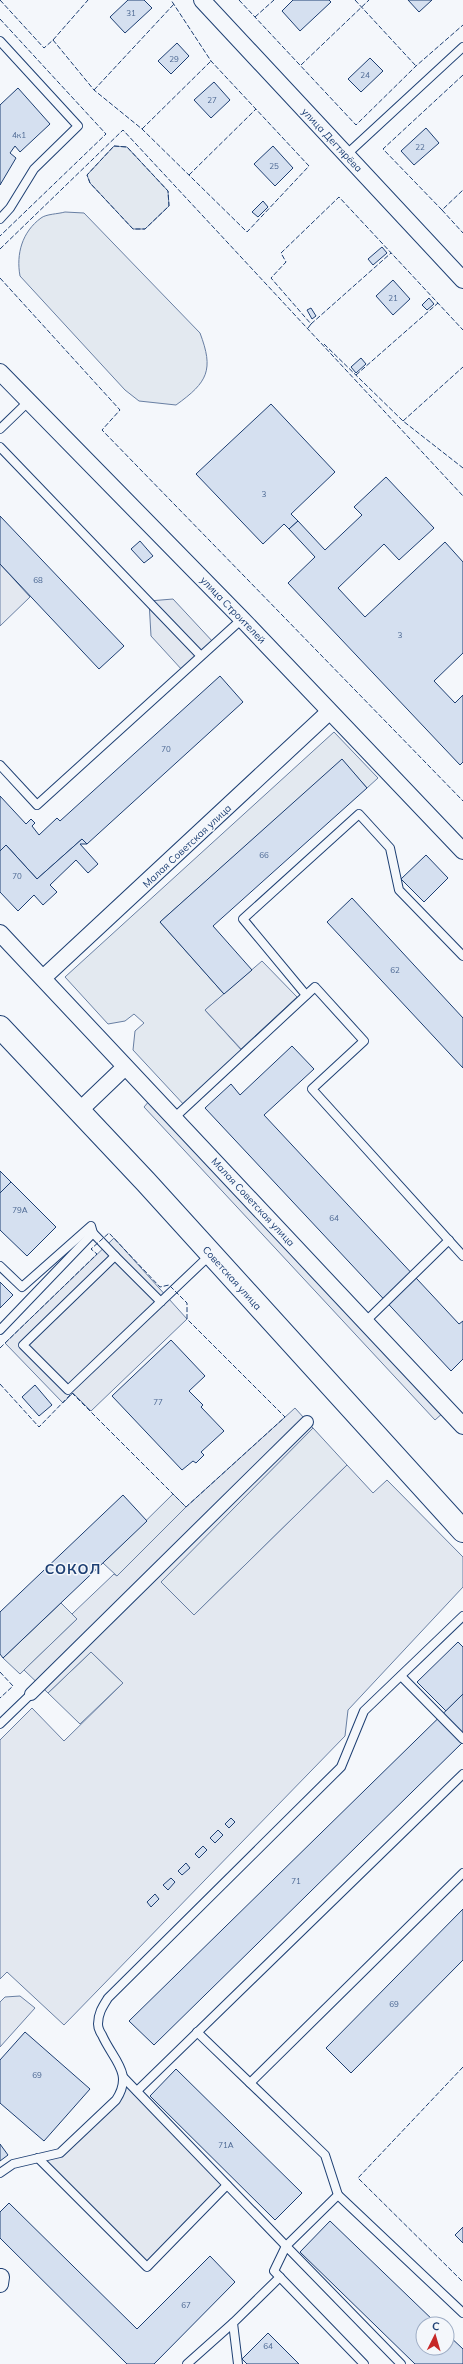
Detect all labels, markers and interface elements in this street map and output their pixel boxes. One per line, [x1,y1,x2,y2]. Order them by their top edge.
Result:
house number: 31 [126,8,136,18]
house number: 29 [169,54,179,64]
house number: 24 [360,70,370,80]
house number: 27 [207,95,217,105]
street label: улица Дегтярёва [299,105,365,175]
house number: 4к1 [12,130,26,140]
house number: 22 [415,142,425,152]
house number: 25 [269,161,279,171]
house number: 21 [388,293,398,303]
house number: 3 [262,489,267,499]
street label: улица Строителей [198,574,268,646]
house number: 68 [33,575,43,585]
house number: 3 [398,630,403,640]
house number: 70 [161,744,171,754]
street label: Малая Советская улица [140,801,234,891]
house number: 66 [259,850,269,860]
house number: 70 [12,871,22,881]
house number: 62 [390,965,400,975]
street label: Малая Советская улица [208,1155,298,1249]
house number: 79А [12,1205,28,1215]
house number: 64 [329,1213,339,1223]
street label: Советская улица [200,1243,264,1313]
house number: 77 [153,1397,163,1407]
district label: СОКОЛ [45,1560,101,1578]
house number: 71 [291,1876,301,1886]
house number: 69 [389,1999,399,2009]
house number: 69 [32,2070,42,2080]
house number: 71А [218,2140,234,2150]
house number: 67 [181,2300,191,2310]
north arrow [415,2316,455,2356]
text: С [432,2319,441,2333]
house number: 64 [263,2341,273,2351]

